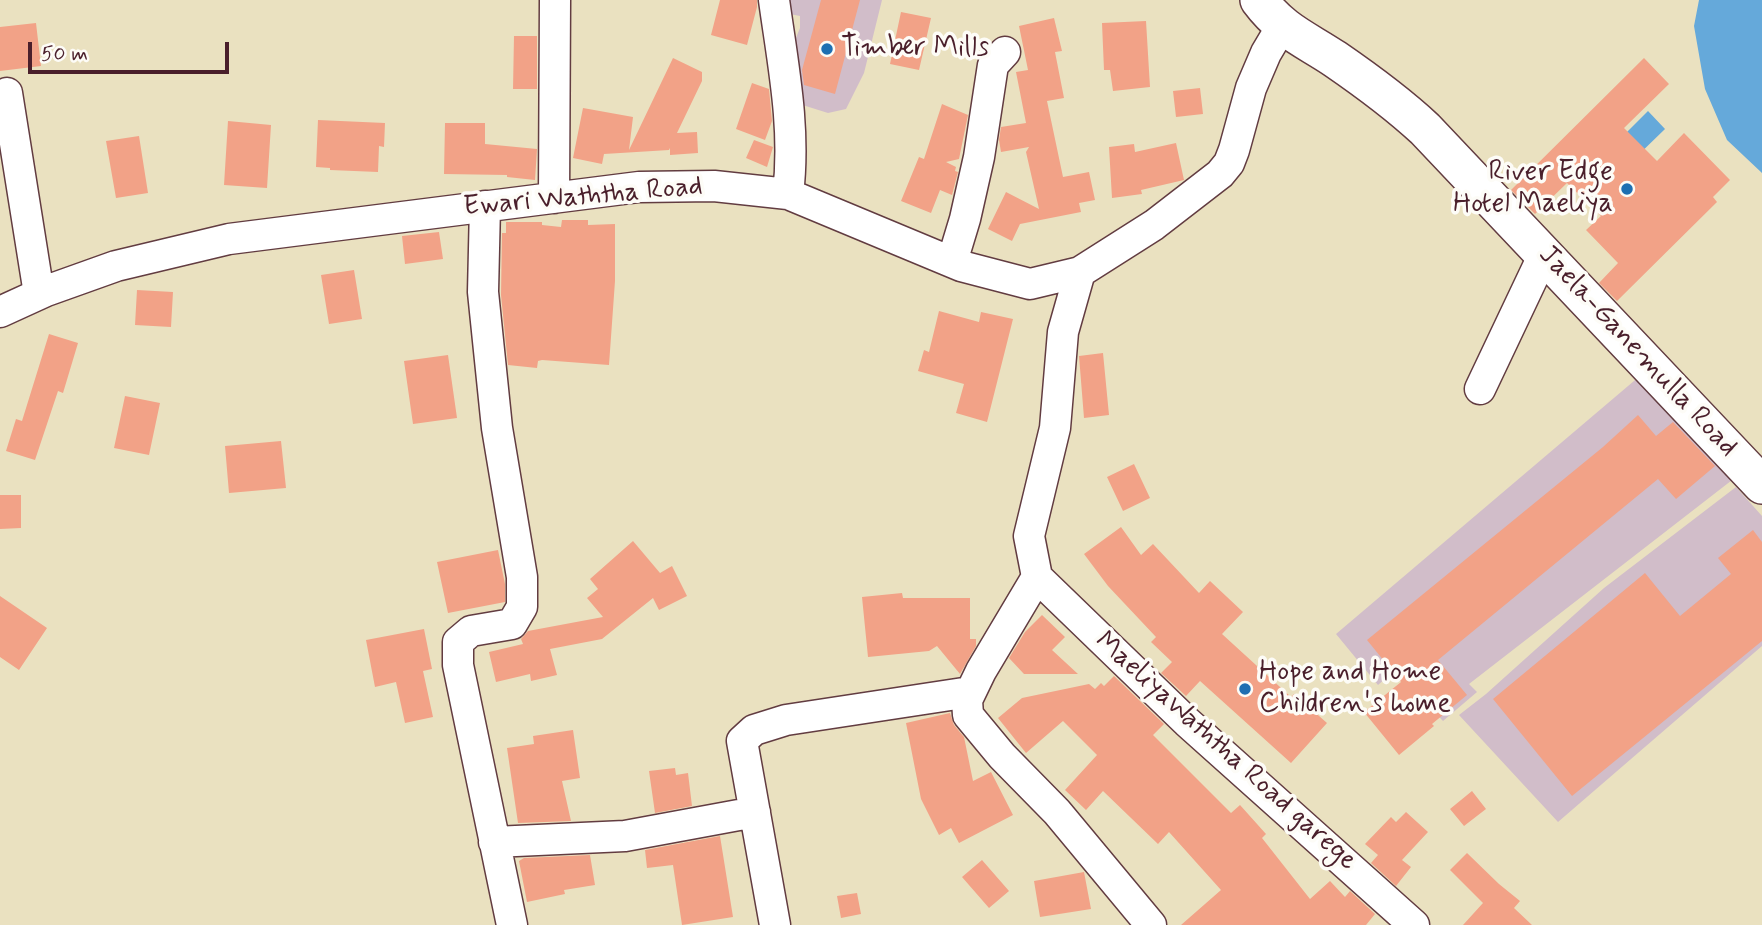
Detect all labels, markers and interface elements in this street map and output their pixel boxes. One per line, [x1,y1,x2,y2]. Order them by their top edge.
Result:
scale bar [32,28,233,72]
place label: Timber Mills [841,32,989,66]
text: 50 m [41,40,88,68]
marker: Timber Mills [819,41,835,57]
place label: River Edge Hotel Maeliya [1453,156,1613,222]
street label: Ewari Waththa Road [462,171,704,225]
marker: River Edge Hotel Maeliya [1619,181,1635,197]
street label: Jaela-Ganemulla Road [1530,239,1744,465]
street label: MaeliyaWaththa Road garege [1087,625,1363,879]
place label: Hope and Home Children's home [1259,656,1451,722]
marker: Hope and Home Children's home [1237,681,1253,697]

